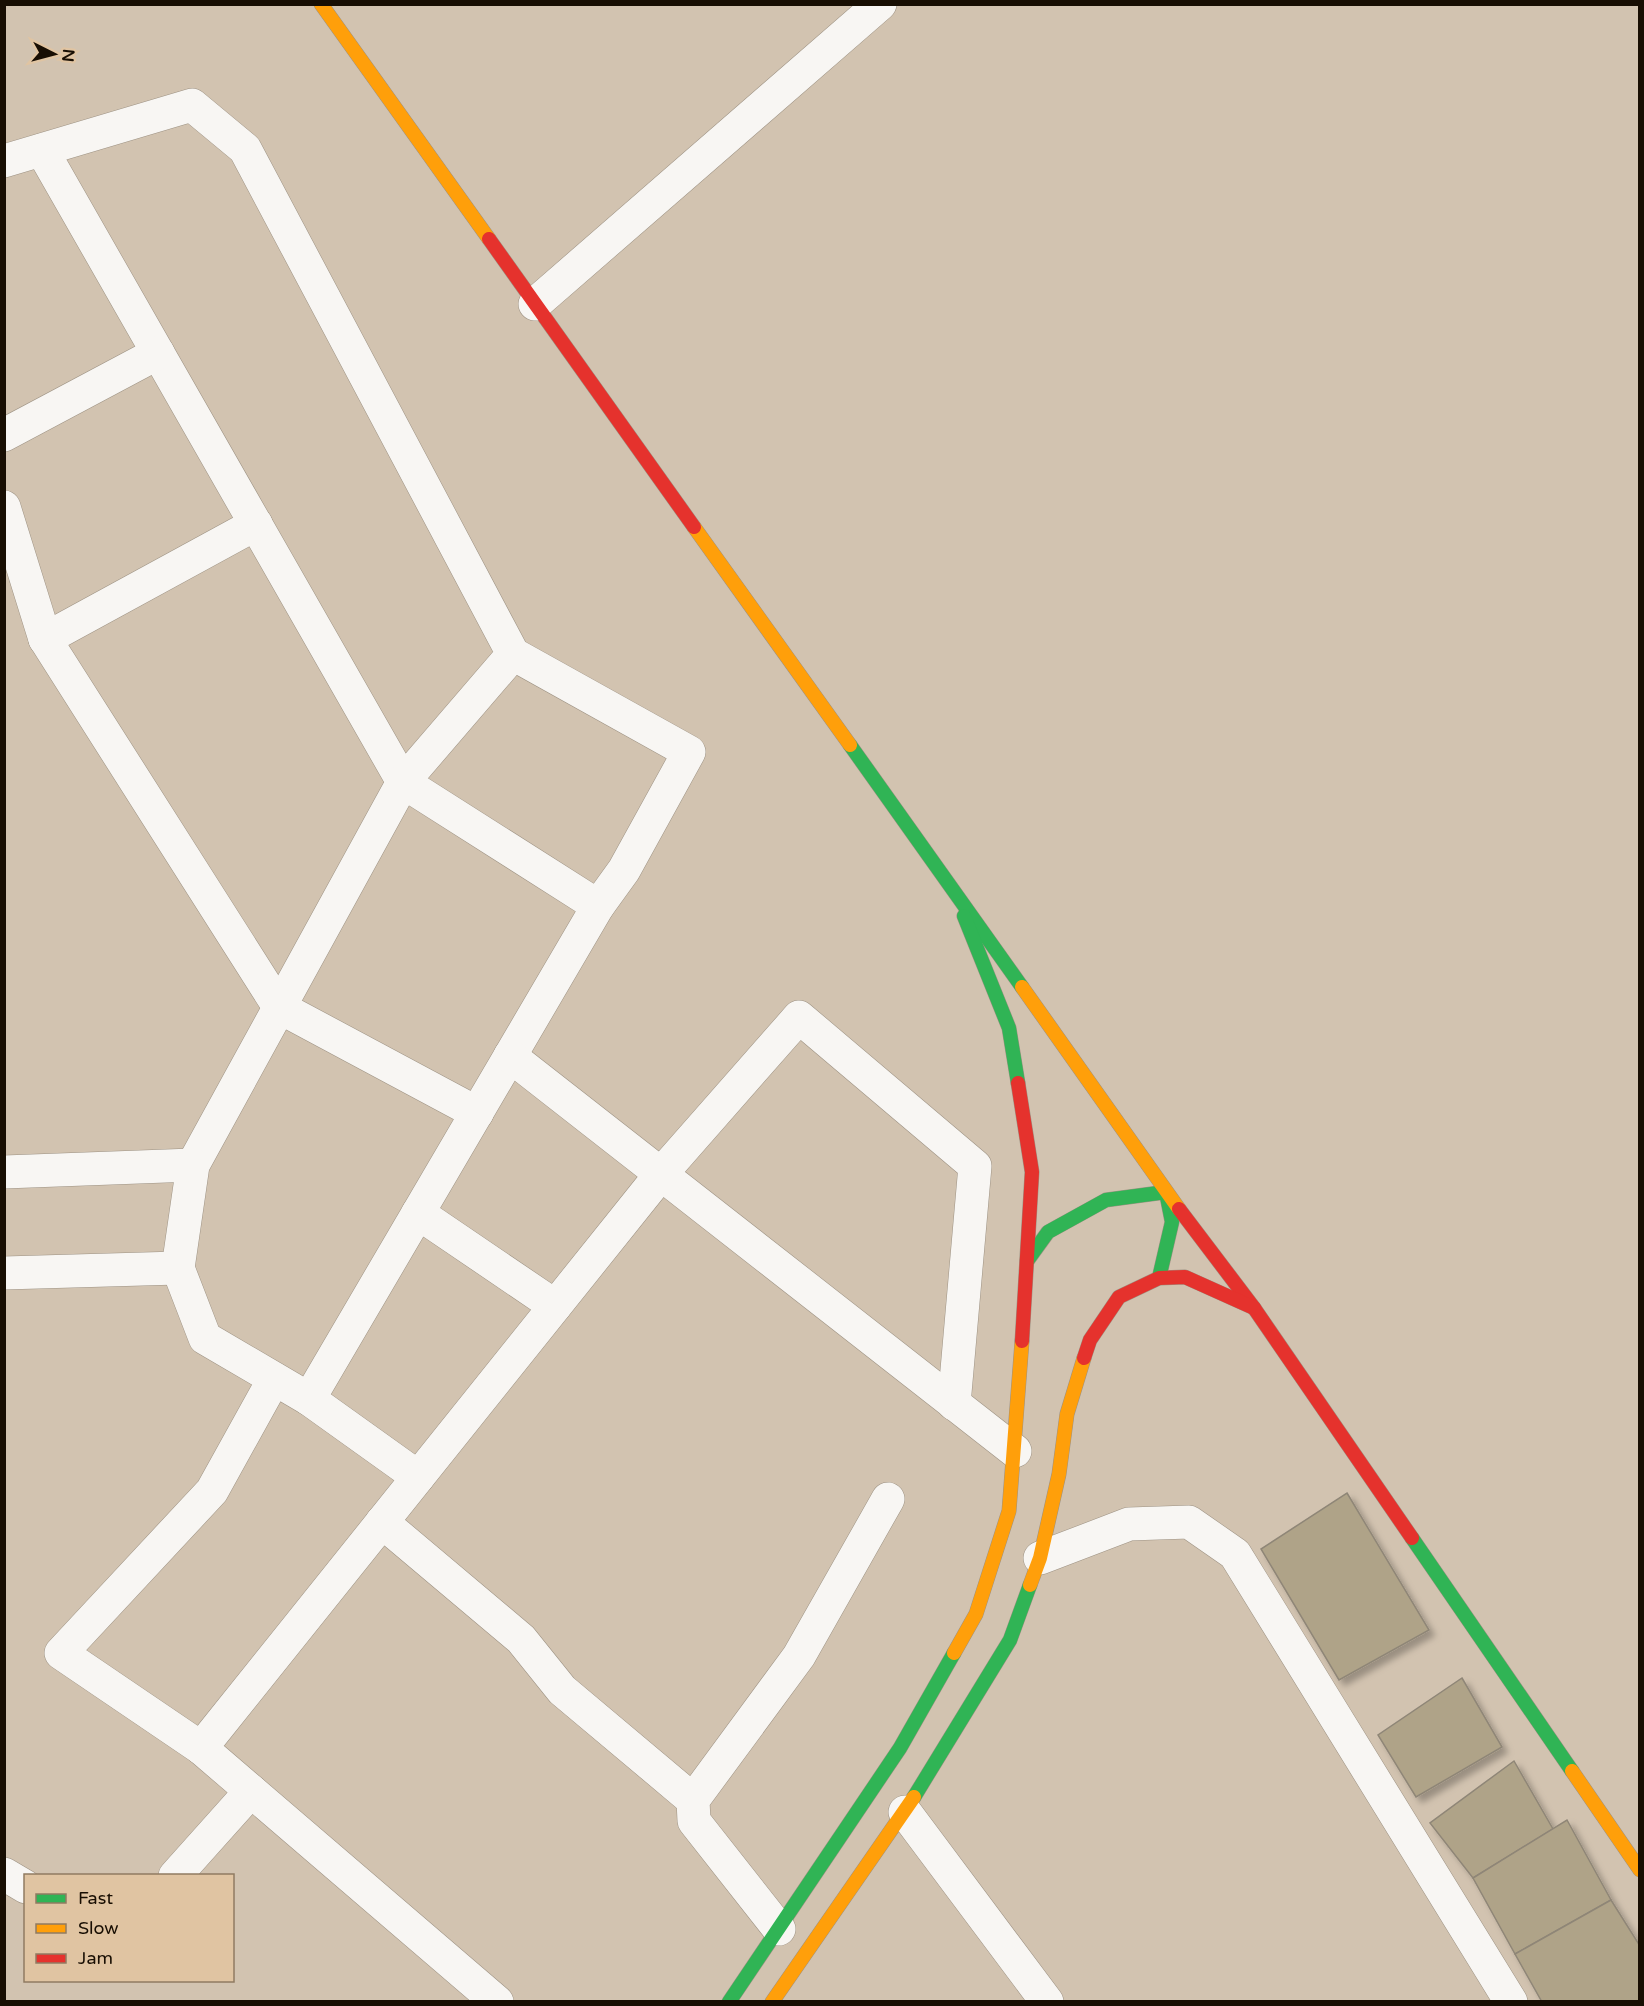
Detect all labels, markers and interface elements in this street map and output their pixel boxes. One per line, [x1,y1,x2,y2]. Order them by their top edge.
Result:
north arrow [24,24,84,84]
text: N [57,48,79,63]
legend [24,1874,234,1982]
text: Fast [78,1887,113,1909]
text: Slow [78,1917,119,1939]
text: Jam [78,1947,113,1969]

